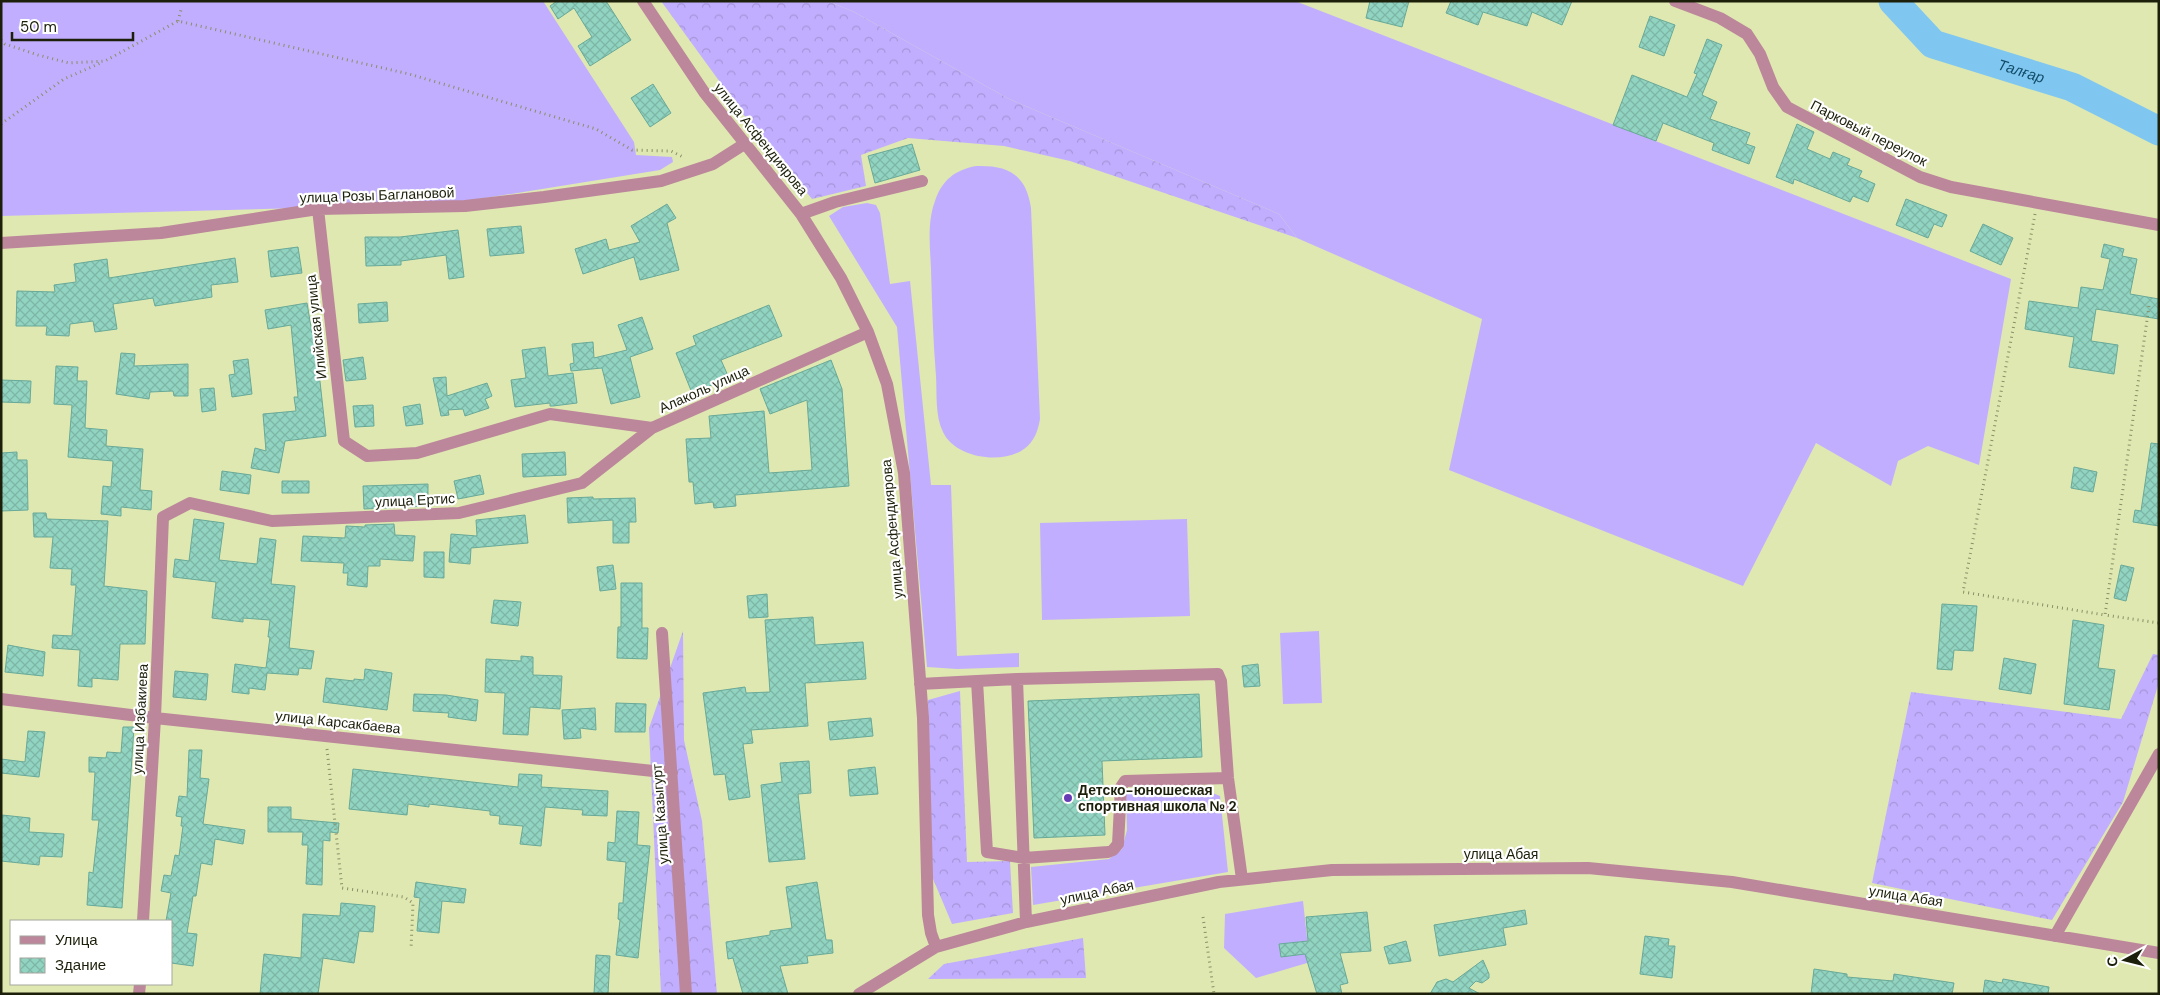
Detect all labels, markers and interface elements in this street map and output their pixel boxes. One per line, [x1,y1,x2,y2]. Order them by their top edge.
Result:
scale bar [12,10,134,42]
text: 50 m [20,17,57,37]
water label: Талғар [1995,55,2047,88]
street label: улица Асфендиярова [710,79,812,199]
street label: Парковый переулок [1808,96,1931,171]
street label: улица Розы Баглановой [299,183,455,207]
street label: Илийская улица [302,274,330,380]
street label: Алаколь улица [656,361,752,417]
street label: улица Асфендиярова [877,458,907,599]
street label: улица Ертис [374,489,456,511]
street label: улица Избакиева [128,663,152,775]
street label: улица Карсакбаева [275,706,402,738]
street label: улица Казыгурт [647,763,672,865]
place label: Детско-юношеская спортивная школа № 2 [1078,781,1237,815]
marker: Детско-юношеская спортивная школа № 2 [1062,792,1074,804]
street label: улица Абая [1464,845,1538,863]
street label: улица Абая [1059,875,1135,909]
street label: улица Абая [1868,881,1944,911]
legend [10,920,172,985]
text: Улица [55,930,98,950]
north arrow [2100,935,2150,985]
text: Здание [55,955,106,975]
text: С [2103,955,2122,968]

